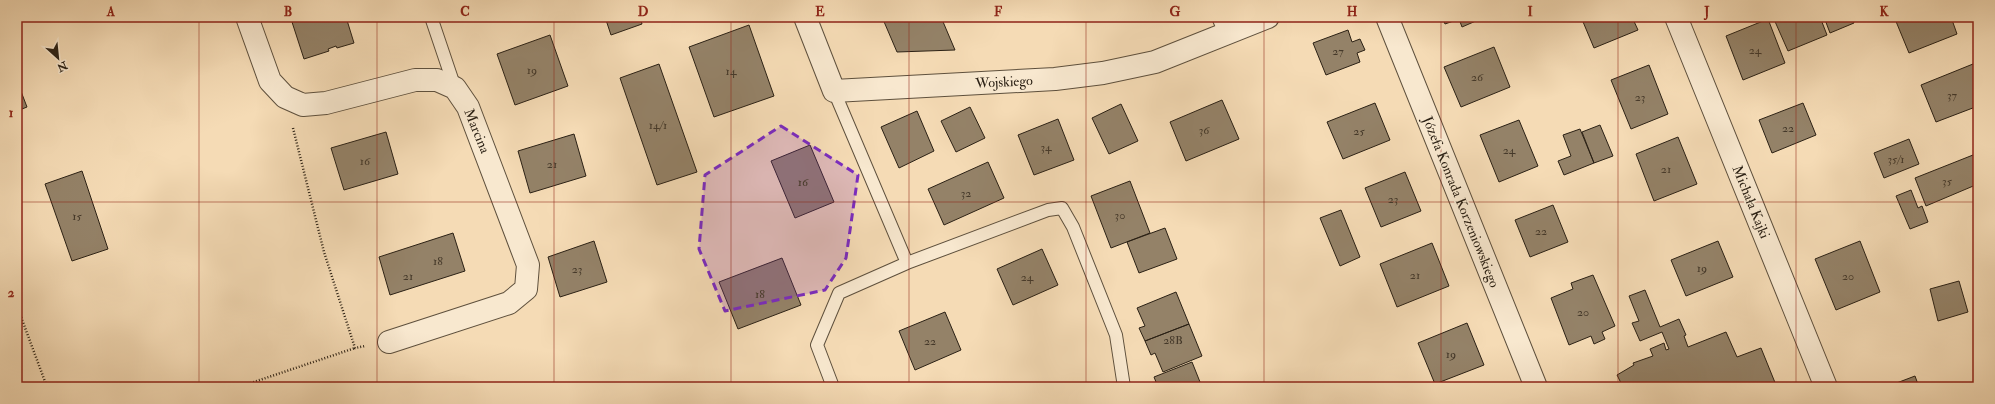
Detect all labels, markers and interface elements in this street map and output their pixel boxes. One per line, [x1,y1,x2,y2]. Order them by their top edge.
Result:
text: A [106,4,116,20]
text: B [284,4,292,20]
text: C [460,4,470,20]
text: D [638,4,649,20]
text: E [815,4,825,20]
text: F [994,4,1003,20]
text: G [1170,4,1181,20]
text: H [1347,4,1358,20]
text: I [1527,4,1533,20]
text: J [1703,4,1710,21]
text: K [1879,4,1889,20]
north arrow [38,38,78,78]
house number: 24 [1749,43,1762,58]
house number: 27 [1332,44,1344,59]
text: N [54,58,71,75]
house number: 19 [527,63,537,78]
house number: 14 [726,64,737,79]
house number: 26 [1471,70,1484,85]
street label: Wojskiego [974,72,1033,92]
house number: 37 [1947,88,1958,103]
house number: 23 [1635,90,1645,105]
text: 1 [9,105,14,121]
street label: Marcina [460,106,494,156]
street label: Józefa Konrada Korzeniowskiego [1418,113,1503,290]
house number: 14/1 [649,118,667,133]
house number: 22 [1782,121,1794,136]
house number: 36 [1199,123,1210,138]
house number: 25 [1353,124,1365,139]
house number: 34 [1040,140,1052,155]
house number: 24 [1503,143,1516,158]
house number: 35/1 [1887,152,1905,167]
house number: 16 [360,154,371,169]
house number: 21 [547,157,557,172]
house number: 21 [1661,162,1671,177]
street label: Michała Kajki [1729,163,1773,241]
house number: 35 [1942,174,1953,189]
house number: 16 [798,175,809,190]
house number: 32 [961,186,971,201]
house number: 23 [1388,192,1398,207]
house number: 30 [1115,208,1125,223]
house number: 15 [72,209,82,224]
house number: 22 [1535,224,1547,239]
house number: 18 [433,254,443,269]
house number: 19 [1697,261,1707,276]
house number: 23 [572,262,582,277]
house number: 21 [1410,268,1420,283]
house number: 21 [403,269,413,284]
house number: 20 [1842,269,1854,284]
house number: 24 [1021,270,1034,285]
text: 2 [8,285,15,301]
house number: 18 [755,287,765,302]
house number: 20 [1577,305,1589,320]
house number: 28B [1163,333,1183,348]
house number: 22 [924,334,936,349]
house number: 19 [1446,347,1456,362]

